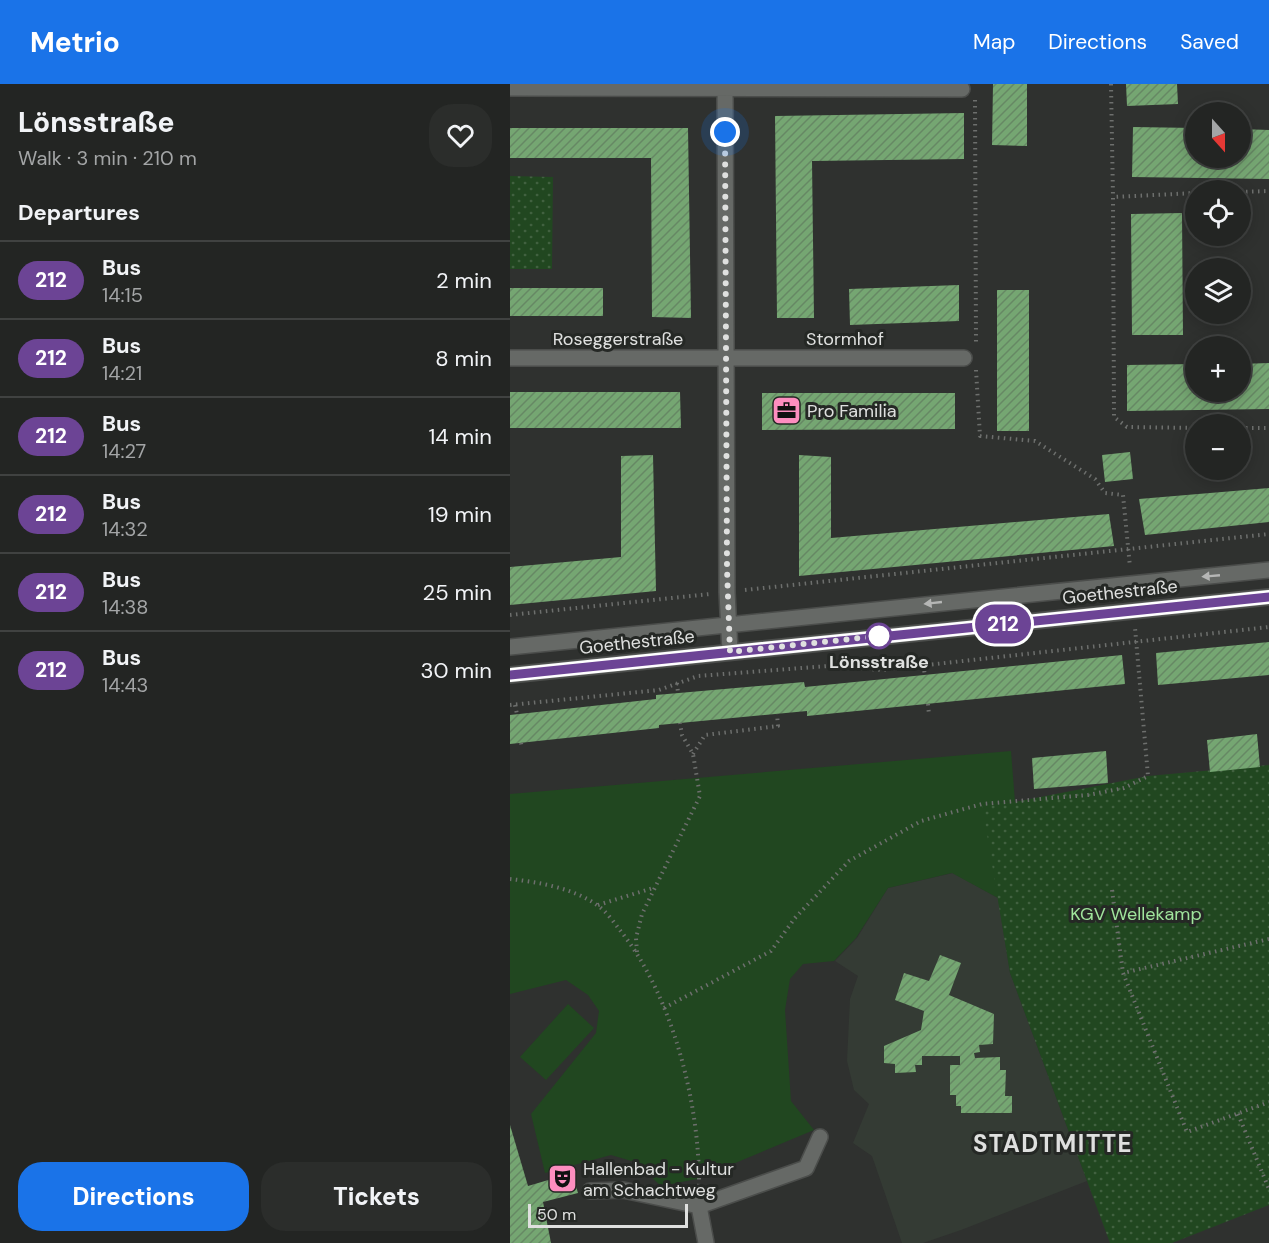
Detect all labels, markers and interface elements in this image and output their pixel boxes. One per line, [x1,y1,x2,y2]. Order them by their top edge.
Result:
text: Metrio [30,24,120,61]
text: Map [973,28,1015,56]
text: Directions [1048,28,1147,56]
text: Saved [1180,28,1239,56]
north arrow [1185,102,1251,168]
map controls [1185,102,1251,480]
text: Lönsstraße [18,104,174,141]
button: heart [429,104,492,167]
your location [710,117,740,147]
text: Walk · 3 min · 210 m [18,145,197,171]
button: locate [1185,180,1251,246]
text: Departures [18,198,140,227]
text: Bus [102,253,141,282]
button: layers [1185,258,1251,324]
text: 212 [35,266,67,294]
text: 2 min [436,266,492,295]
text: 14:15 [102,282,143,308]
street label: Roseggerstraße [553,327,683,351]
street label: Stormhof [806,327,884,351]
text: Bus [102,331,141,360]
button: + [1185,336,1251,402]
text: 212 [35,344,67,372]
text: 8 min [435,344,492,373]
text: 14:21 [102,360,142,386]
office icon: Pro Familia [770,395,802,427]
place label: Pro Familia [807,399,897,423]
text: Bus [102,409,141,438]
button: − [1185,414,1251,480]
text: 212 [35,422,67,450]
text: 14 min [428,422,492,451]
text: 14:27 [102,438,146,464]
text: Bus [102,487,141,516]
text: 212 [35,500,67,528]
text: 19 min [428,500,492,529]
text: 14:32 [102,516,148,542]
text: Bus [102,565,141,594]
one-way arrow [1201,571,1220,581]
street label: Goethestraße [1061,574,1179,610]
text: 212 [35,578,67,606]
text: 25 min [423,578,492,607]
text: 14:38 [102,594,148,620]
one-way arrow [924,598,943,608]
line badge: 212 [968,604,1038,644]
text: 212 [987,610,1019,638]
marker: Lönsstraße [866,623,892,649]
street label: Goethestraße [578,624,696,660]
text: Bus [102,643,141,672]
place label: Lönsstraße [829,650,929,674]
text: 212 [35,656,67,684]
text: 30 min [421,656,492,685]
text: 14:43 [102,672,148,698]
park label: KGV Wellekamp [1070,902,1202,926]
district label: STADTMITTE [973,1128,1133,1159]
place label: Hallenbad - Kultur am Schachtweg [583,1157,734,1202]
button: Directions [18,1162,249,1231]
button: Tickets [261,1162,492,1231]
theatre icon: Hallenbad - Kultur am Schachtweg [546,1163,578,1195]
scale bar [528,1201,688,1228]
text: 50 m [537,1204,576,1225]

